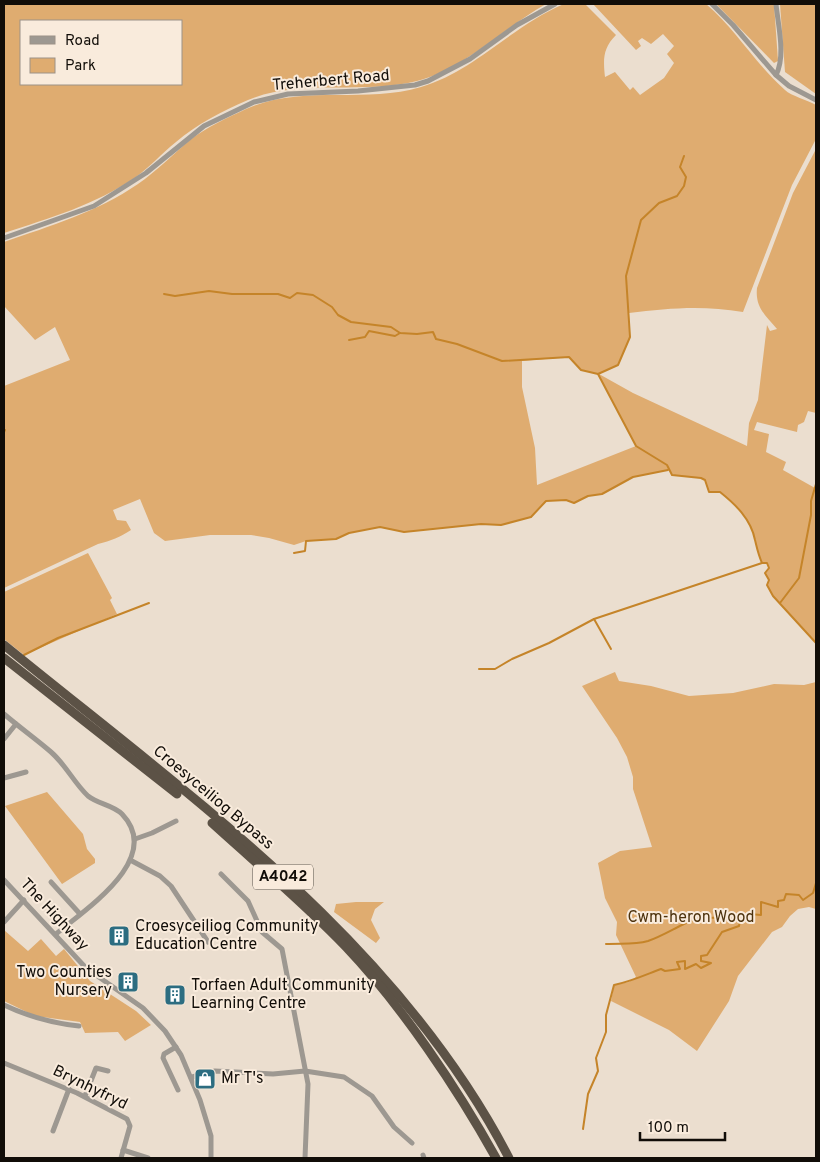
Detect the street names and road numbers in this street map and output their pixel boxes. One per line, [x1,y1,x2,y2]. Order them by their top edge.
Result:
street label: Treherbert Road [271,66,391,96]
street label: Croesyceiliog Bypass [148,742,278,854]
road number: A4042 [253,864,313,890]
street label: The Highway [15,874,93,956]
street label: Brynhyfryd [49,1061,131,1115]

